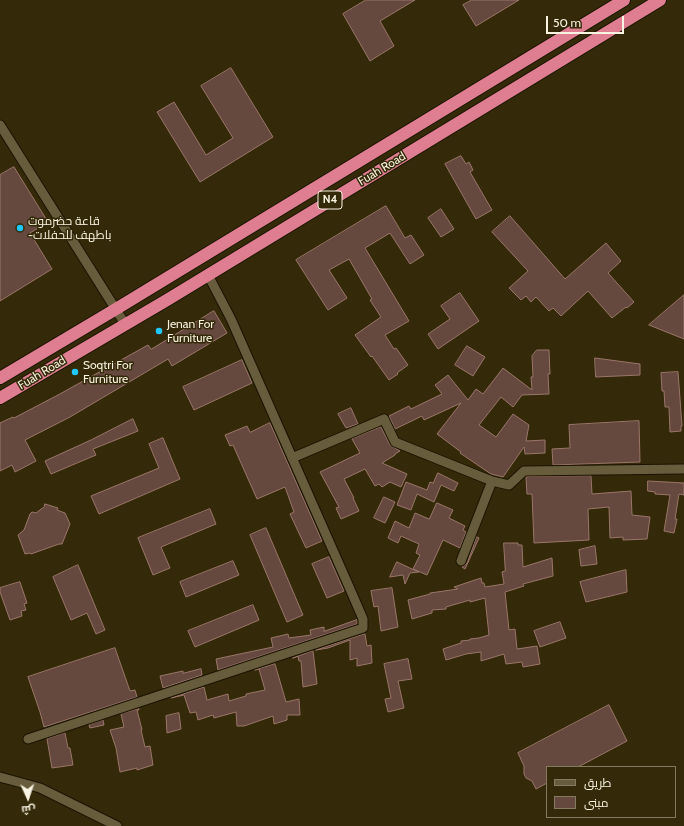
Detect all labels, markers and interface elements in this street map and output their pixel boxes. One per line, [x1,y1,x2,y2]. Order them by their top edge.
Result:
scale bar [548,8,626,34]
text: 50 m [553,15,581,30]
street label: Fuah Road [356,149,408,189]
road number: N4 [318,191,342,209]
place label: قاعة حضرموت -باطهف للحفلات [28,214,111,242]
marker: قاعة حضرموت -باطهف للحفلات [15,223,25,233]
place label: Jenan For Furniture [167,317,214,345]
marker: Jenan For Furniture [154,326,164,336]
street label: Fuah Road [16,353,68,393]
place label: Soqtri For Furniture [83,358,133,386]
marker: Soqtri For Furniture [70,367,80,377]
legend [546,766,676,818]
text: طريق [584,775,611,790]
north arrow [8,778,48,818]
text: مبنى [584,795,609,810]
text: ش [21,803,36,817]

